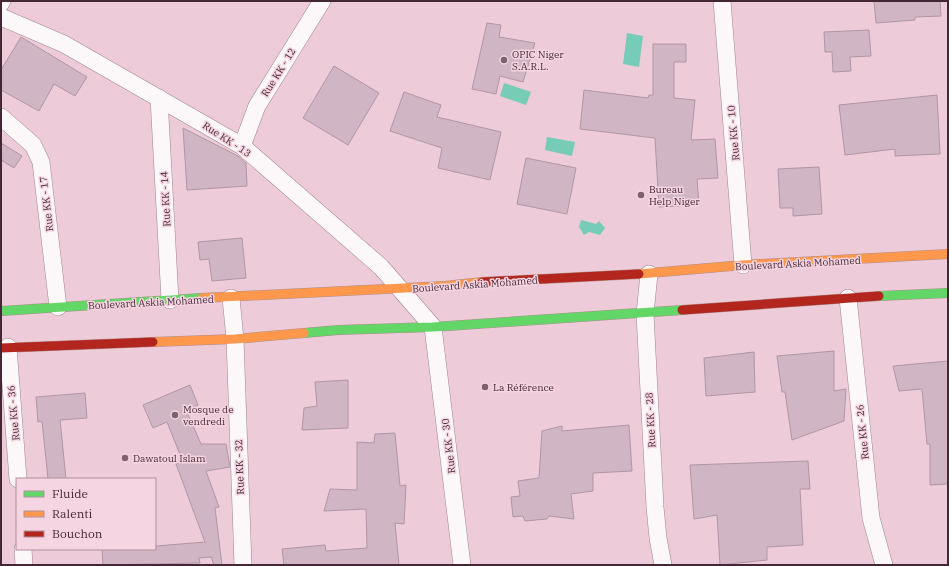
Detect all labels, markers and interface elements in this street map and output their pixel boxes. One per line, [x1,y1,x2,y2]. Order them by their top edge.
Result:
street label: Rue KK - 12 [258,45,299,99]
place label: OPIC Niger S.A.R.L. [512,48,564,73]
marker: OPIC Niger S.A.R.L. [499,55,509,65]
street label: Rue KK - 10 [725,105,742,161]
street label: Rue KK - 13 [200,119,253,160]
street label: Rue KK - 14 [158,171,173,227]
street label: Rue KK - 17 [37,176,56,232]
place label: Bureau Help Niger [649,183,700,208]
marker: Bureau Help Niger [636,190,646,200]
street label: Boulevard Askia Mohamed [735,254,861,273]
street label: Boulevard Askia Mohamed [412,274,538,295]
street label: Boulevard Askia Mohamed [88,293,214,312]
place label: La Référence [493,381,554,394]
marker: La Référence [480,382,490,392]
street label: Rue KK - 36 [5,385,22,441]
street label: Rue KK - 28 [643,392,658,448]
place label: Mosque de vendredi [183,403,234,428]
street label: Rue KK - 26 [853,404,872,460]
marker: Mosque de vendredi [170,410,180,420]
street label: Rue KK - 30 [439,418,458,474]
street label: Rue KK - 32 [232,439,247,495]
place label: Dawatoul Islam [133,452,206,465]
marker: Dawatoul Islam [120,453,130,463]
legend [16,478,156,550]
text: Fluide [52,486,88,501]
text: Ralenti [52,506,93,521]
text: Bouchon [52,526,103,541]

